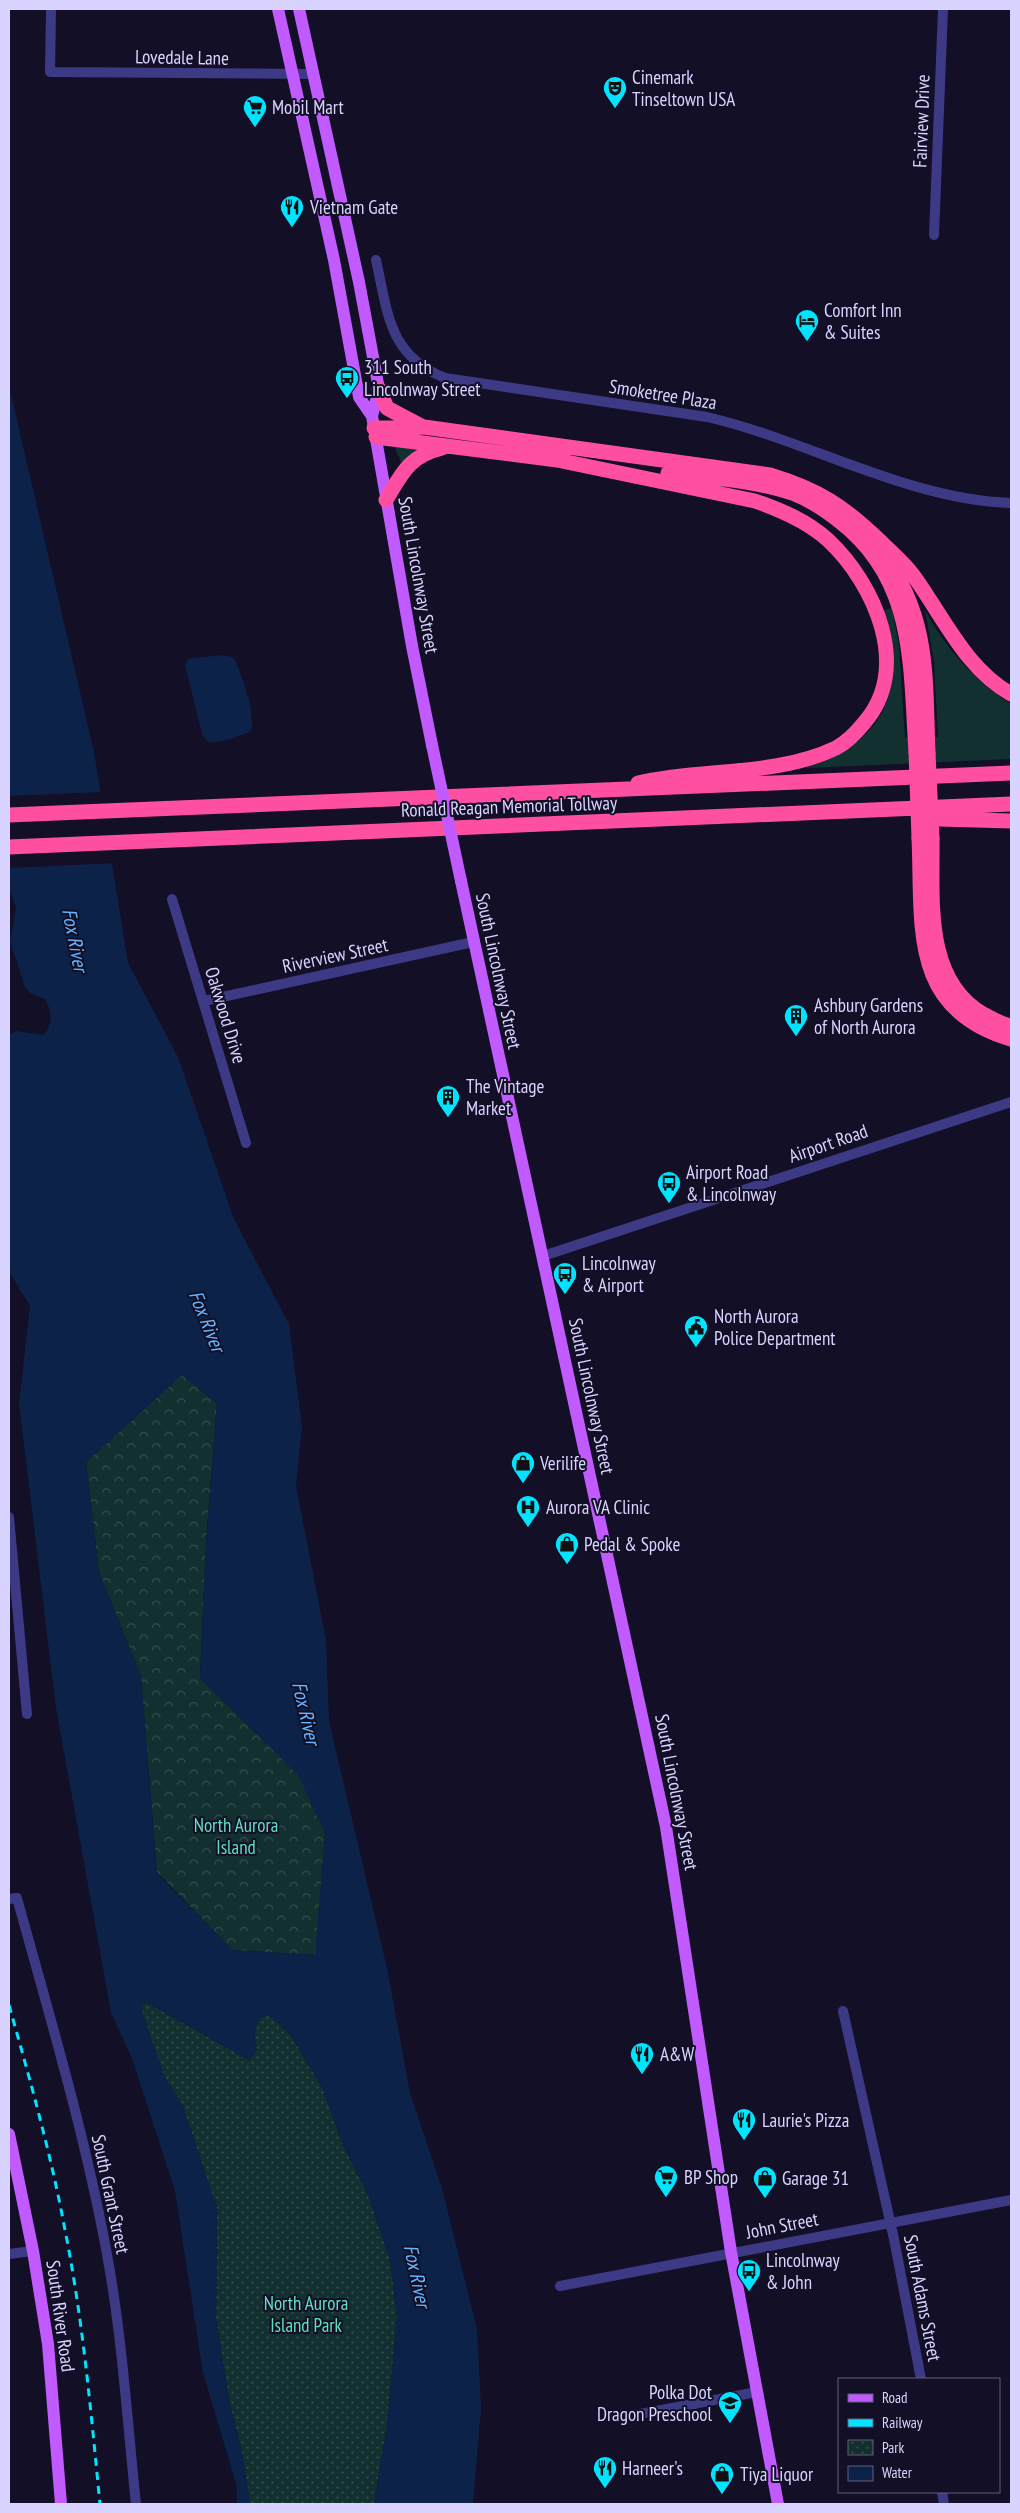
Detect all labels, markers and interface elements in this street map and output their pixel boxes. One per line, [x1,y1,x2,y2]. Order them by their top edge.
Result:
street label: Lovedale Lane [135,44,229,70]
place label: Cinemark Tinseltown USA [632,65,735,111]
street label: Fairview Drive [907,74,935,168]
theatre icon: Cinemark Tinseltown USA [602,75,628,109]
supermarket icon: Mobil Mart [242,94,268,128]
place label: Mobil Mart [272,95,345,119]
restaurant icon: Vietnam Gate [279,194,305,228]
place label: Vietnam Gate [309,195,398,219]
place label: Comfort Inn & Suites [824,298,902,344]
hotel icon: Comfort Inn & Suites [794,308,820,342]
place label: 311 South Lincolnway Street [364,355,481,401]
bus stop icon: 311 South Lincolnway Street [334,365,360,399]
street label: Smoketree Plaza [607,374,719,414]
street label: South Lincolnway Street [393,495,445,656]
street label: Ronald Reagan Memorial Tollway [401,790,618,822]
street label: South Lincolnway Street [471,891,527,1052]
water label: Fox River [56,906,94,976]
street label: Riverview Street [280,932,391,978]
street label: Oakwood Drive [200,964,252,1066]
place label: Ashbury Gardens of North Aurora [814,993,923,1039]
building icon: Ashbury Gardens of North Aurora [783,1003,809,1037]
place label: The Vintage Market [466,1074,545,1120]
building icon: The Vintage Market [435,1084,461,1118]
street label: Airport Road [785,1118,871,1168]
place label: Airport Road & Lincolnway [686,1160,777,1206]
bus stop icon: Airport Road & Lincolnway [656,1170,682,1204]
place label: Lincolnway & Airport [582,1251,657,1297]
bus stop icon: Lincolnway & Airport [552,1261,578,1295]
water label: Fox River [183,1286,232,1358]
place label: North Aurora Police Department [714,1304,836,1350]
public building icon: North Aurora Police Department [683,1314,709,1348]
street label: South Lincolnway Street [564,1316,620,1477]
shop icon: Verilife [510,1450,536,1484]
place label: Verilife [539,1451,586,1475]
hospital icon: Aurora VA Clinic [515,1494,541,1528]
place label: Aurora VA Clinic [546,1495,650,1519]
shop icon: Pedal & Spoke [554,1531,580,1565]
place label: Pedal & Spoke [584,1532,680,1556]
water label: Fox River [286,1679,326,1750]
street label: South Lincolnway Street [650,1712,704,1873]
park label: North Aurora Island [194,1813,278,1859]
restaurant icon: A&W [629,2041,655,2075]
place label: A&W [660,2042,694,2066]
restaurant icon: Laurie's Pizza [731,2107,757,2141]
place label: Laurie's Pizza [762,2108,849,2132]
street label: South Grant Street [87,2132,136,2257]
supermarket icon: BP Shop [653,2164,679,2198]
place label: BP Shop [684,2165,738,2189]
shop icon: Garage 31 [752,2165,778,2199]
place label: Garage 31 [782,2166,849,2190]
street label: John Street [743,2206,821,2244]
street label: South Adams Street [899,2233,947,2364]
water label: Fox River [398,2242,437,2312]
place label: Lincolnway & John [766,2248,841,2294]
bus stop icon: Lincolnway & John [736,2258,762,2292]
street label: South River Road [41,2259,81,2373]
park label: North Aurora Island Park [264,2291,348,2337]
legend [838,2378,1000,2493]
place label: Polka Dot Dragon Preschool [597,2380,713,2426]
text: Road [882,2388,908,2407]
school or university icon: Polka Dot Dragon Preschool [717,2390,743,2424]
text: Railway [882,2413,923,2432]
text: Park [882,2438,904,2457]
restaurant icon: Harneer's [592,2455,618,2489]
place label: Harneer's [622,2456,683,2480]
shop icon: Tiya Liquor [709,2461,735,2495]
place label: Tiya Liquor [740,2462,814,2486]
text: Water [882,2463,913,2482]

